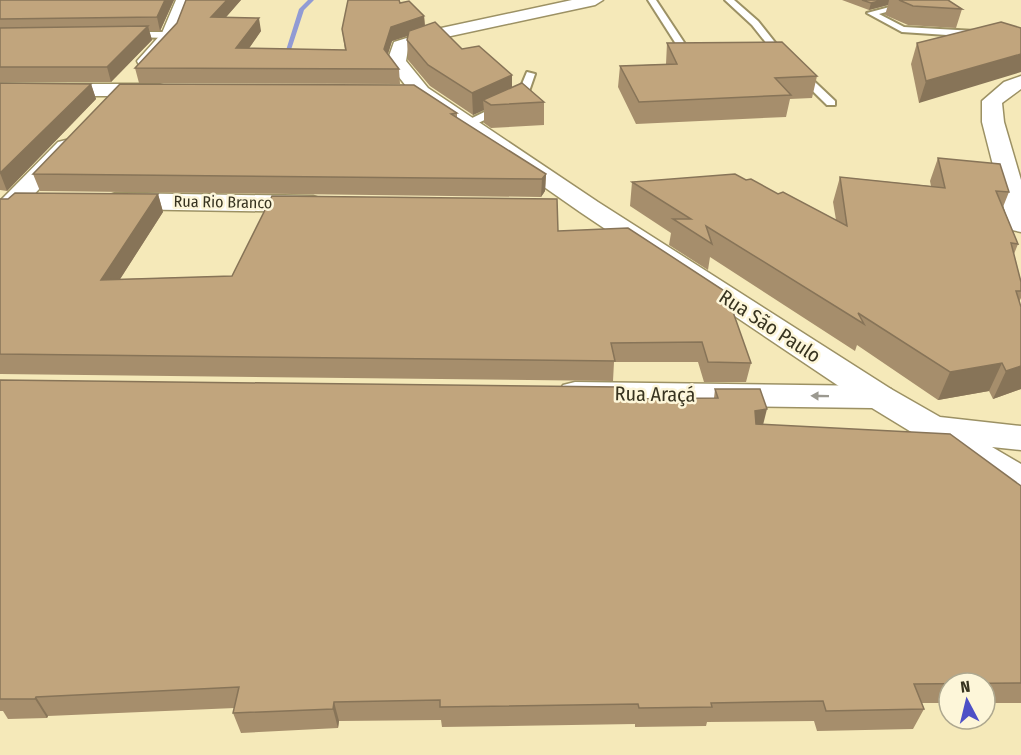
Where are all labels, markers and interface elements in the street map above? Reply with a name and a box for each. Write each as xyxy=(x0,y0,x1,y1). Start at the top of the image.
street label: Rua Rio Branco xyxy=(173,192,273,212)
street label: Rua São Paulo xyxy=(715,284,825,368)
street label: Rua Araçá xyxy=(614,381,696,407)
one-way arrow xyxy=(811,391,830,401)
north arrow xyxy=(937,671,997,731)
text: N xyxy=(959,677,971,697)

